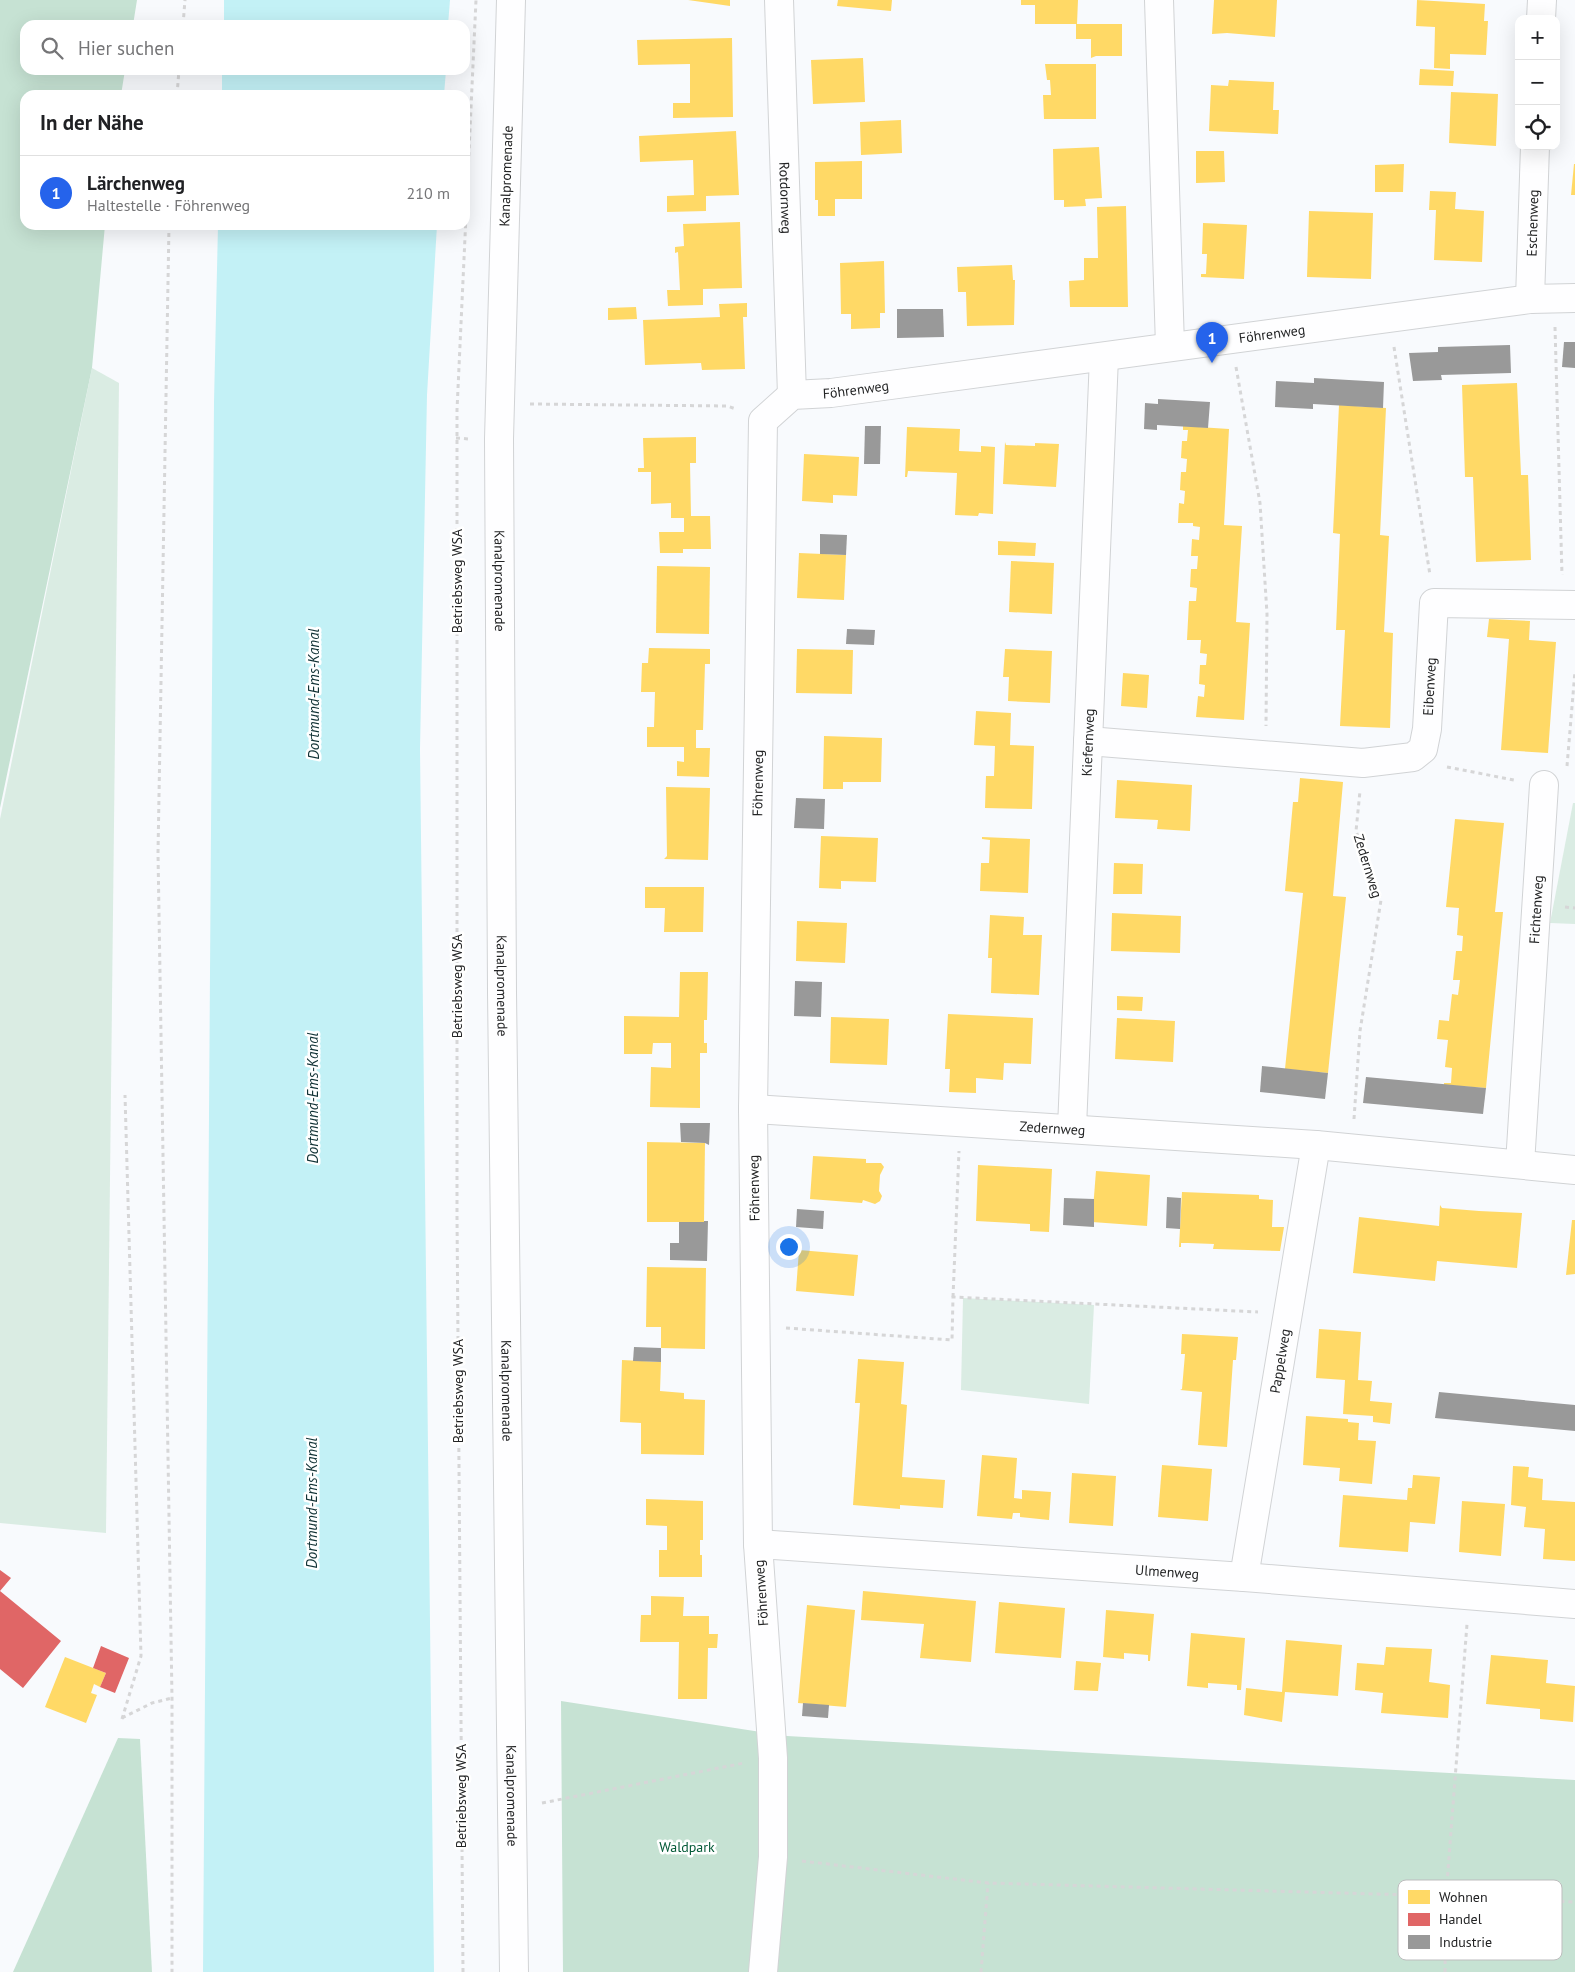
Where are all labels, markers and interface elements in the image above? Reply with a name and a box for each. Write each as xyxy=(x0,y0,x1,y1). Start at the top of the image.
map controls xyxy=(1515,15,1560,150)
button: + xyxy=(1515,15,1560,60)
search box xyxy=(20,20,470,75)
icon: search xyxy=(38,34,66,62)
text: Hier suchen xyxy=(78,36,174,60)
button: − xyxy=(1515,60,1560,105)
button: locate xyxy=(1515,105,1560,150)
text: In der Nähe xyxy=(40,109,144,136)
street label: Kanalpromenade xyxy=(495,125,517,227)
street label: Rotdornweg xyxy=(775,162,796,234)
text: Lärchenweg xyxy=(87,171,185,195)
text: 1 xyxy=(51,183,61,203)
text: 210 m xyxy=(407,183,450,203)
street label: Eschenweg xyxy=(1522,189,1543,257)
text: Haltestelle · Föhrenweg xyxy=(87,195,250,215)
street label: Föhrenweg xyxy=(1238,320,1306,347)
pin: 1 xyxy=(1196,322,1228,363)
street label: Föhrenweg xyxy=(822,376,890,402)
street label: Betriebsweg WSA xyxy=(448,528,466,633)
street label: Kanalpromenade xyxy=(490,530,509,632)
water label: Dortmund-Ems-Kanal xyxy=(304,628,323,760)
street label: Eibenweg xyxy=(1419,657,1440,716)
street label: Kiefernweg xyxy=(1078,708,1098,777)
street label: Föhrenweg xyxy=(748,750,767,816)
street label: Zedernweg xyxy=(1350,832,1386,900)
street label: Fichtenweg xyxy=(1525,874,1547,945)
street label: Betriebsweg WSA xyxy=(448,933,466,1038)
street label: Kanalpromenade xyxy=(493,935,512,1037)
water label: Dortmund-Ems-Kanal xyxy=(303,1032,322,1164)
street label: Zedernweg xyxy=(1019,1117,1086,1139)
street label: Föhrenweg xyxy=(744,1155,764,1221)
your location xyxy=(776,1234,802,1260)
street label: Pappelweg xyxy=(1266,1327,1294,1395)
street label: Betriebsweg WSA xyxy=(449,1338,467,1443)
street label: Kanalpromenade xyxy=(497,1340,517,1442)
water label: Dortmund-Ems-Kanal xyxy=(302,1437,321,1569)
street label: Föhrenweg xyxy=(750,1559,772,1627)
street label: Ulmenweg xyxy=(1134,1561,1200,1583)
street label: Betriebsweg WSA xyxy=(452,1743,470,1848)
street label: Kanalpromenade xyxy=(502,1745,521,1847)
park label: Waldpark xyxy=(659,1838,715,1856)
legend xyxy=(1398,1880,1562,1960)
text: Wohnen xyxy=(1439,1888,1488,1906)
text: Handel xyxy=(1439,1910,1482,1928)
text: Industrie xyxy=(1439,1933,1492,1951)

